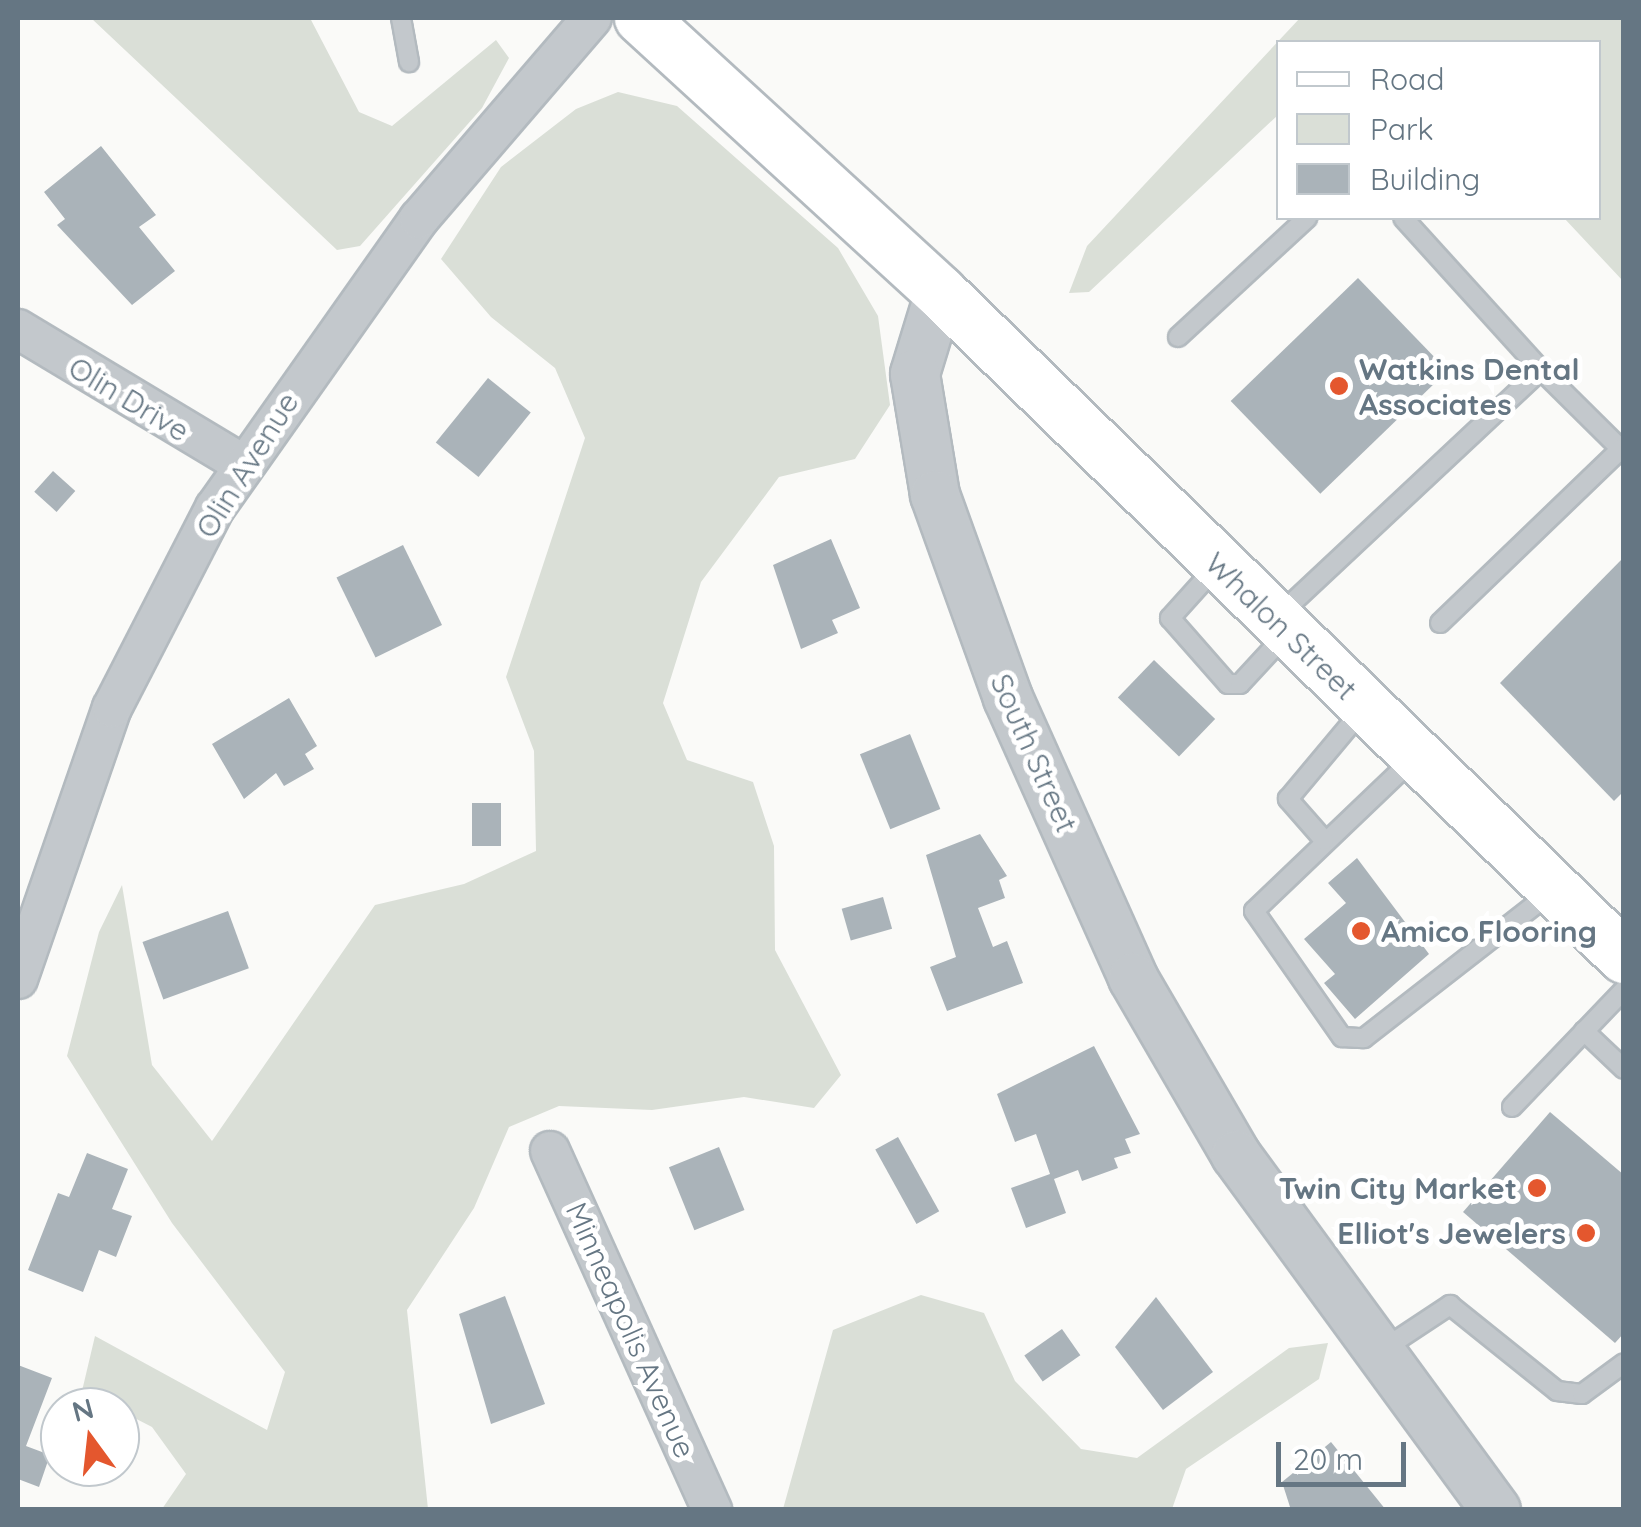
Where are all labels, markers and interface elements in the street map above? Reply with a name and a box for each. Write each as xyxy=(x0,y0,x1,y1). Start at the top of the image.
legend xyxy=(1276,40,1601,220)
text: Road xyxy=(1370,60,1444,98)
text: Park xyxy=(1370,110,1434,148)
text: Building xyxy=(1370,160,1480,198)
street label: Olin Drive xyxy=(62,349,196,449)
place label: Watkins Dental Associates xyxy=(1359,351,1579,422)
marker: Watkins Dental Associates xyxy=(1328,375,1350,397)
street label: Olin Avenue xyxy=(188,386,306,544)
street label: Whalon Street xyxy=(1198,545,1364,707)
street label: South Street xyxy=(983,668,1085,838)
place label: Amico Flooring xyxy=(1381,913,1597,949)
marker: Amico Flooring xyxy=(1350,920,1372,942)
place label: Twin City Market xyxy=(1278,1170,1517,1206)
marker: Twin City Market xyxy=(1526,1177,1548,1199)
street label: Minneapolis Avenue xyxy=(558,1197,704,1463)
place label: Elliot's Jewelers xyxy=(1337,1215,1566,1251)
marker: Elliot's Jewelers xyxy=(1575,1222,1597,1244)
north arrow xyxy=(40,1387,140,1487)
text: N xyxy=(68,1390,97,1429)
scale bar xyxy=(1281,1422,1411,1484)
text: 20 m xyxy=(1293,1440,1363,1478)

